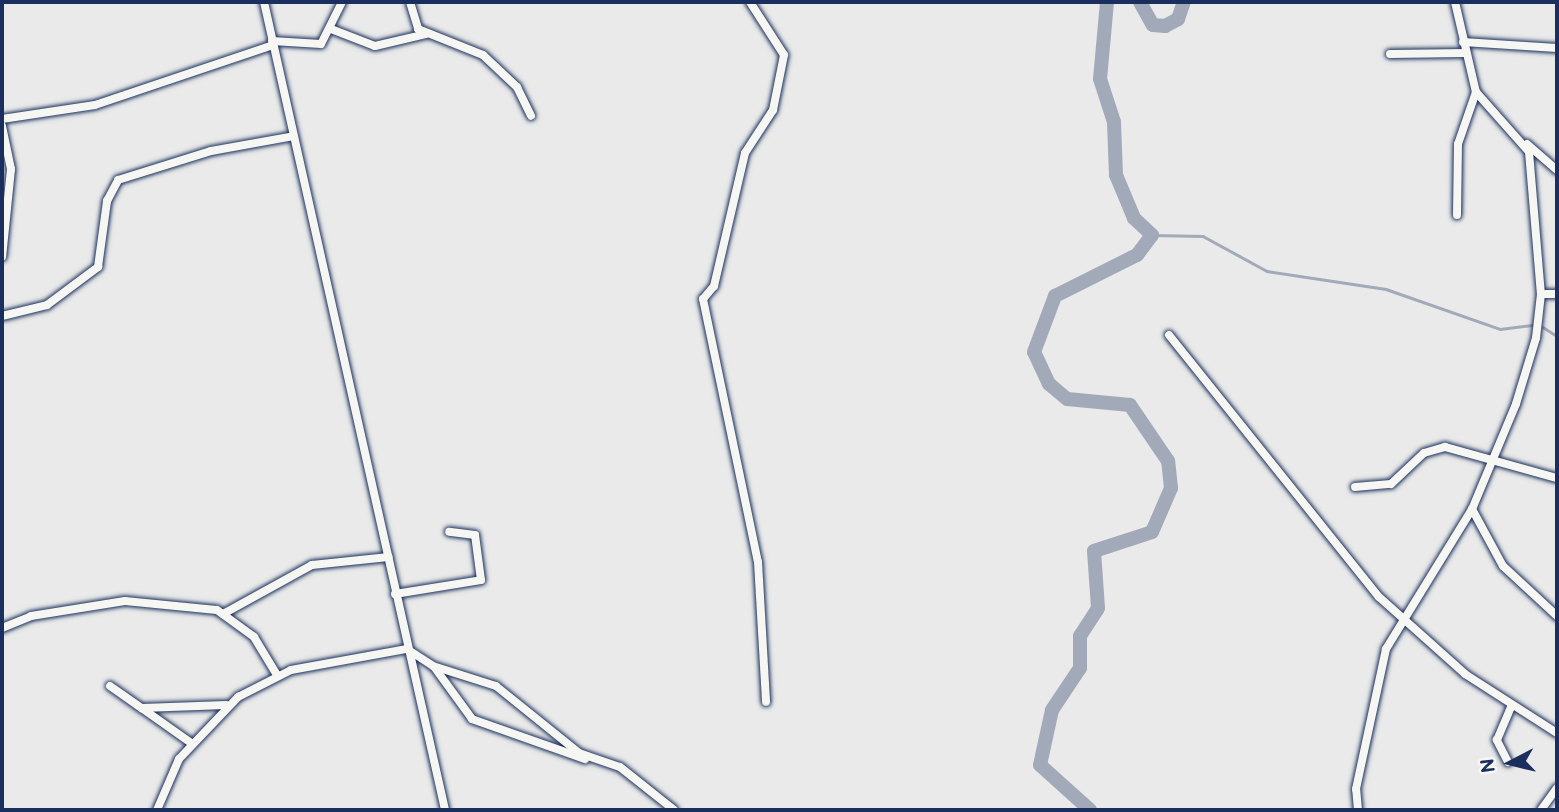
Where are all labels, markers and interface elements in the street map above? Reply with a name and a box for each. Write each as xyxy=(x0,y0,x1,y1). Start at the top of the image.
north arrow xyxy=(1475,728,1545,798)
text: N xyxy=(1476,757,1501,774)

